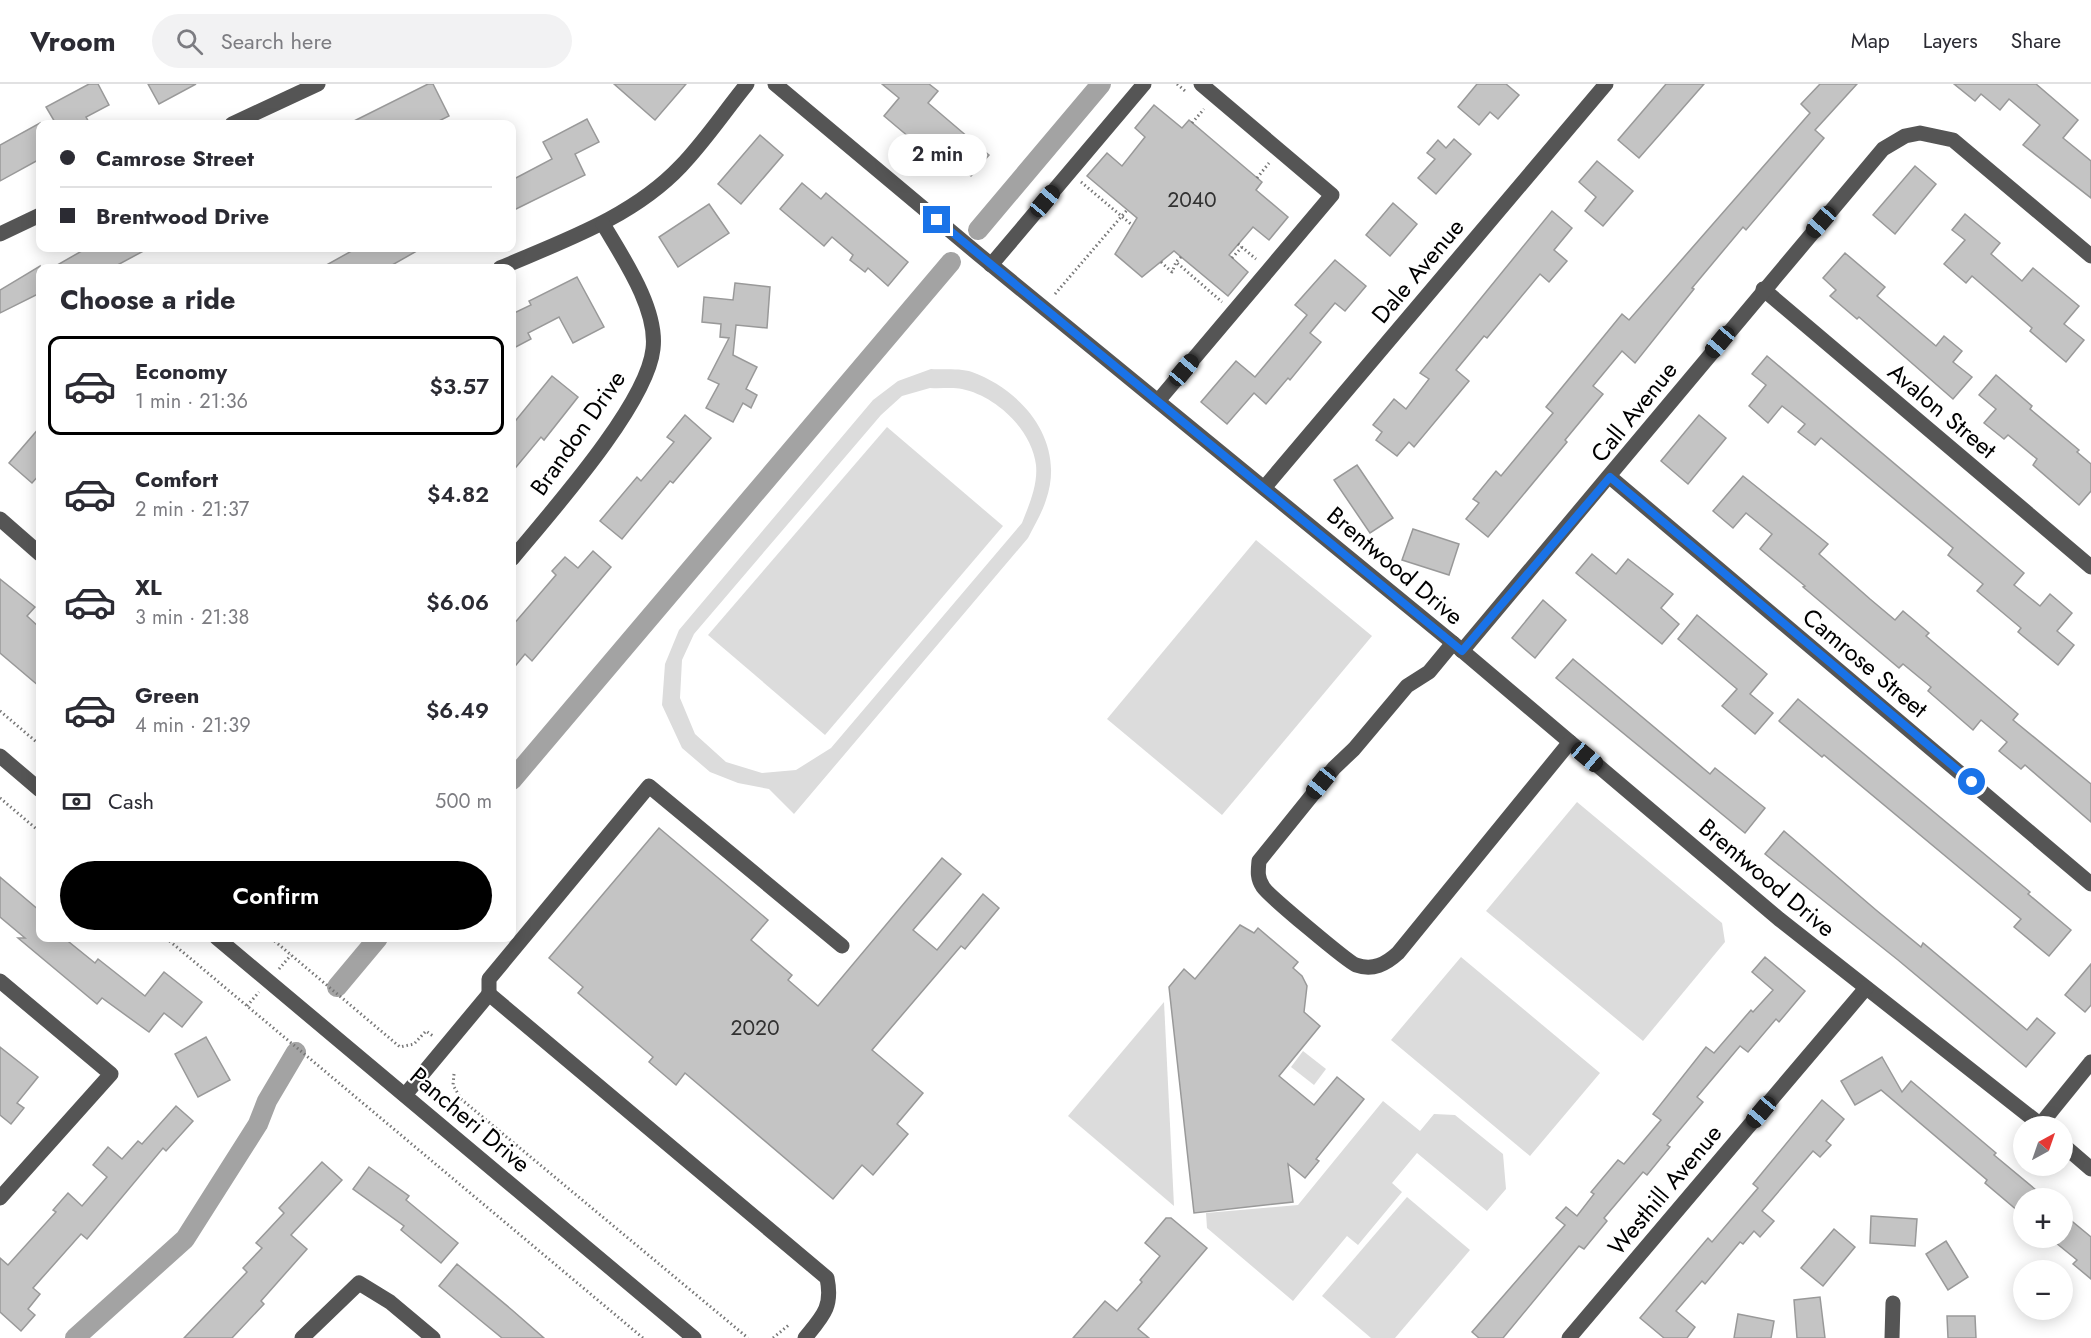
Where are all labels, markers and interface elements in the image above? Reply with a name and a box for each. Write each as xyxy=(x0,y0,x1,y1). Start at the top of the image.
search box xyxy=(152,14,572,68)
text: Vroom xyxy=(30,21,116,62)
icon: search xyxy=(173,25,206,58)
text: Search here xyxy=(221,25,332,57)
text: Map xyxy=(1851,26,1890,56)
text: Layers xyxy=(1923,26,1978,56)
text: Share xyxy=(2011,26,2061,56)
callout: 2 min xyxy=(888,133,986,175)
text: 2 min xyxy=(912,140,963,169)
text: Camrose Street xyxy=(96,142,254,174)
car xyxy=(1027,181,1063,221)
house number: 2040 xyxy=(1167,185,1217,215)
text: Brentwood Drive xyxy=(96,200,269,232)
car xyxy=(1802,203,1840,241)
route end xyxy=(923,206,950,233)
street label: Dale Avenue xyxy=(1363,211,1472,331)
text: Choose a ride xyxy=(60,280,235,319)
car xyxy=(1702,322,1738,362)
car xyxy=(1166,350,1202,390)
street label: Call Avenue xyxy=(1582,354,1685,470)
text: Economy xyxy=(135,355,227,387)
street label: Avalon Street xyxy=(1880,355,2004,467)
icon: car xyxy=(63,359,117,413)
street label: Brandon Drive xyxy=(521,363,634,502)
text: $3.57 xyxy=(429,370,489,402)
text: 1 min · 21:36 xyxy=(135,387,248,416)
text: Comfort xyxy=(135,463,218,495)
icon: car xyxy=(63,467,117,521)
text: $4.82 xyxy=(427,478,489,510)
text: 2 min · 21:37 xyxy=(135,495,249,524)
street label: Brentwood Drive xyxy=(1320,498,1471,633)
text: XL xyxy=(135,571,162,603)
icon: car xyxy=(63,575,117,629)
text: $6.06 xyxy=(426,586,489,618)
street label: Camrose Street xyxy=(1795,600,1936,726)
text: 3 min · 21:38 xyxy=(135,603,249,632)
text: Green xyxy=(135,679,199,711)
icon: car xyxy=(63,683,117,737)
text: $6.49 xyxy=(426,694,489,726)
text: 4 min · 21:39 xyxy=(135,711,251,740)
car xyxy=(1567,739,1607,775)
car xyxy=(1303,763,1339,803)
route start xyxy=(1958,768,1985,795)
icon: cash xyxy=(60,785,93,818)
text: Cash xyxy=(108,785,154,817)
text: 500 m xyxy=(435,787,492,816)
street label: Brentwood Drive xyxy=(1692,810,1843,945)
button: Confirm xyxy=(60,861,492,930)
house number: 2020 xyxy=(730,1013,780,1043)
street label: Pancheri Drive xyxy=(402,1059,538,1181)
car xyxy=(1743,1092,1779,1132)
north arrow xyxy=(2013,1116,2073,1176)
map controls xyxy=(2013,1116,2073,1320)
street label: Westhill Avenue xyxy=(1599,1117,1730,1263)
button: + xyxy=(2013,1188,2073,1248)
button: − xyxy=(2013,1260,2073,1320)

